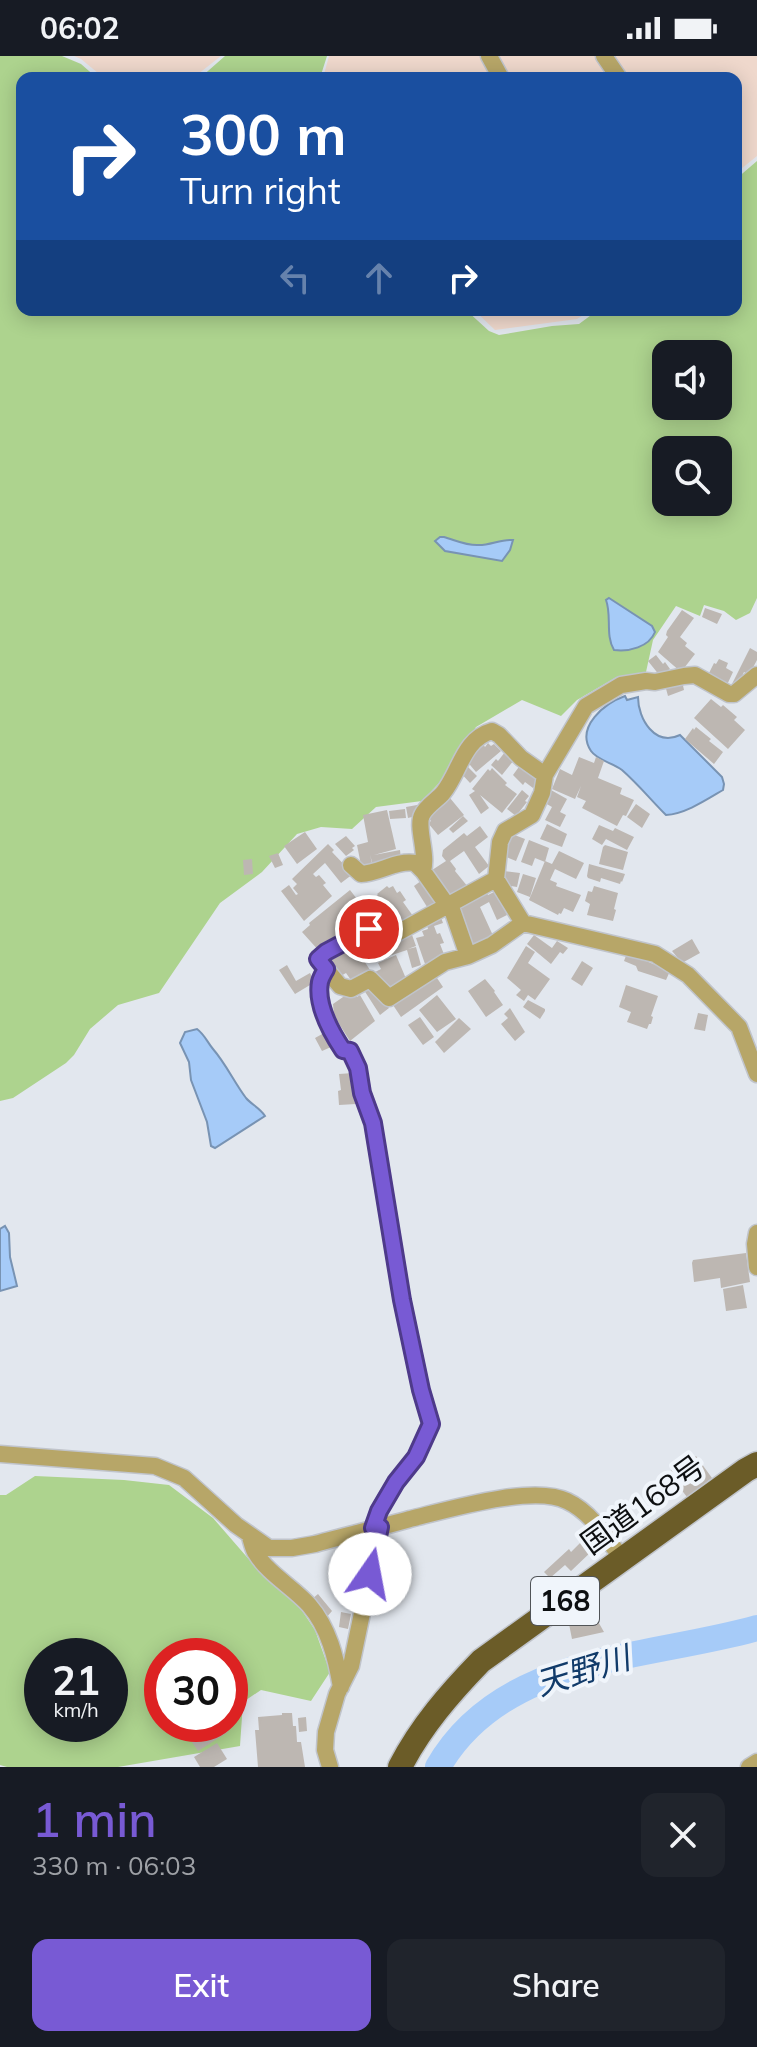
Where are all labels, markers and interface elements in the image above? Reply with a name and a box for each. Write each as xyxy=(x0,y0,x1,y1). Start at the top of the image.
text: 06:02 xyxy=(40,9,119,47)
text: 300 m xyxy=(180,99,347,169)
icon: right xyxy=(48,104,152,208)
text: Turn right xyxy=(180,168,341,213)
icon: left xyxy=(273,256,317,300)
icon: ahead xyxy=(357,256,401,300)
icon: right xyxy=(441,256,485,300)
map controls xyxy=(652,340,732,516)
button: sound xyxy=(652,340,732,420)
button: search xyxy=(652,436,732,516)
pin xyxy=(335,895,403,963)
icon: arrive xyxy=(347,907,391,951)
street label: 国道168号 xyxy=(573,1446,712,1562)
position arrow xyxy=(328,1532,412,1616)
road number: 168 xyxy=(531,1577,599,1625)
water label: 天野川 xyxy=(531,1636,637,1703)
speed limit sign: 30 xyxy=(144,1638,248,1742)
text: 21 xyxy=(52,1655,100,1705)
text: km/h xyxy=(53,1697,99,1722)
text: 1 min xyxy=(32,1789,157,1849)
button: close xyxy=(641,1793,725,1877)
text: 330 m · 06:03 xyxy=(32,1849,196,1882)
button: Exit xyxy=(32,1939,371,2031)
button: Share xyxy=(387,1939,725,2031)

